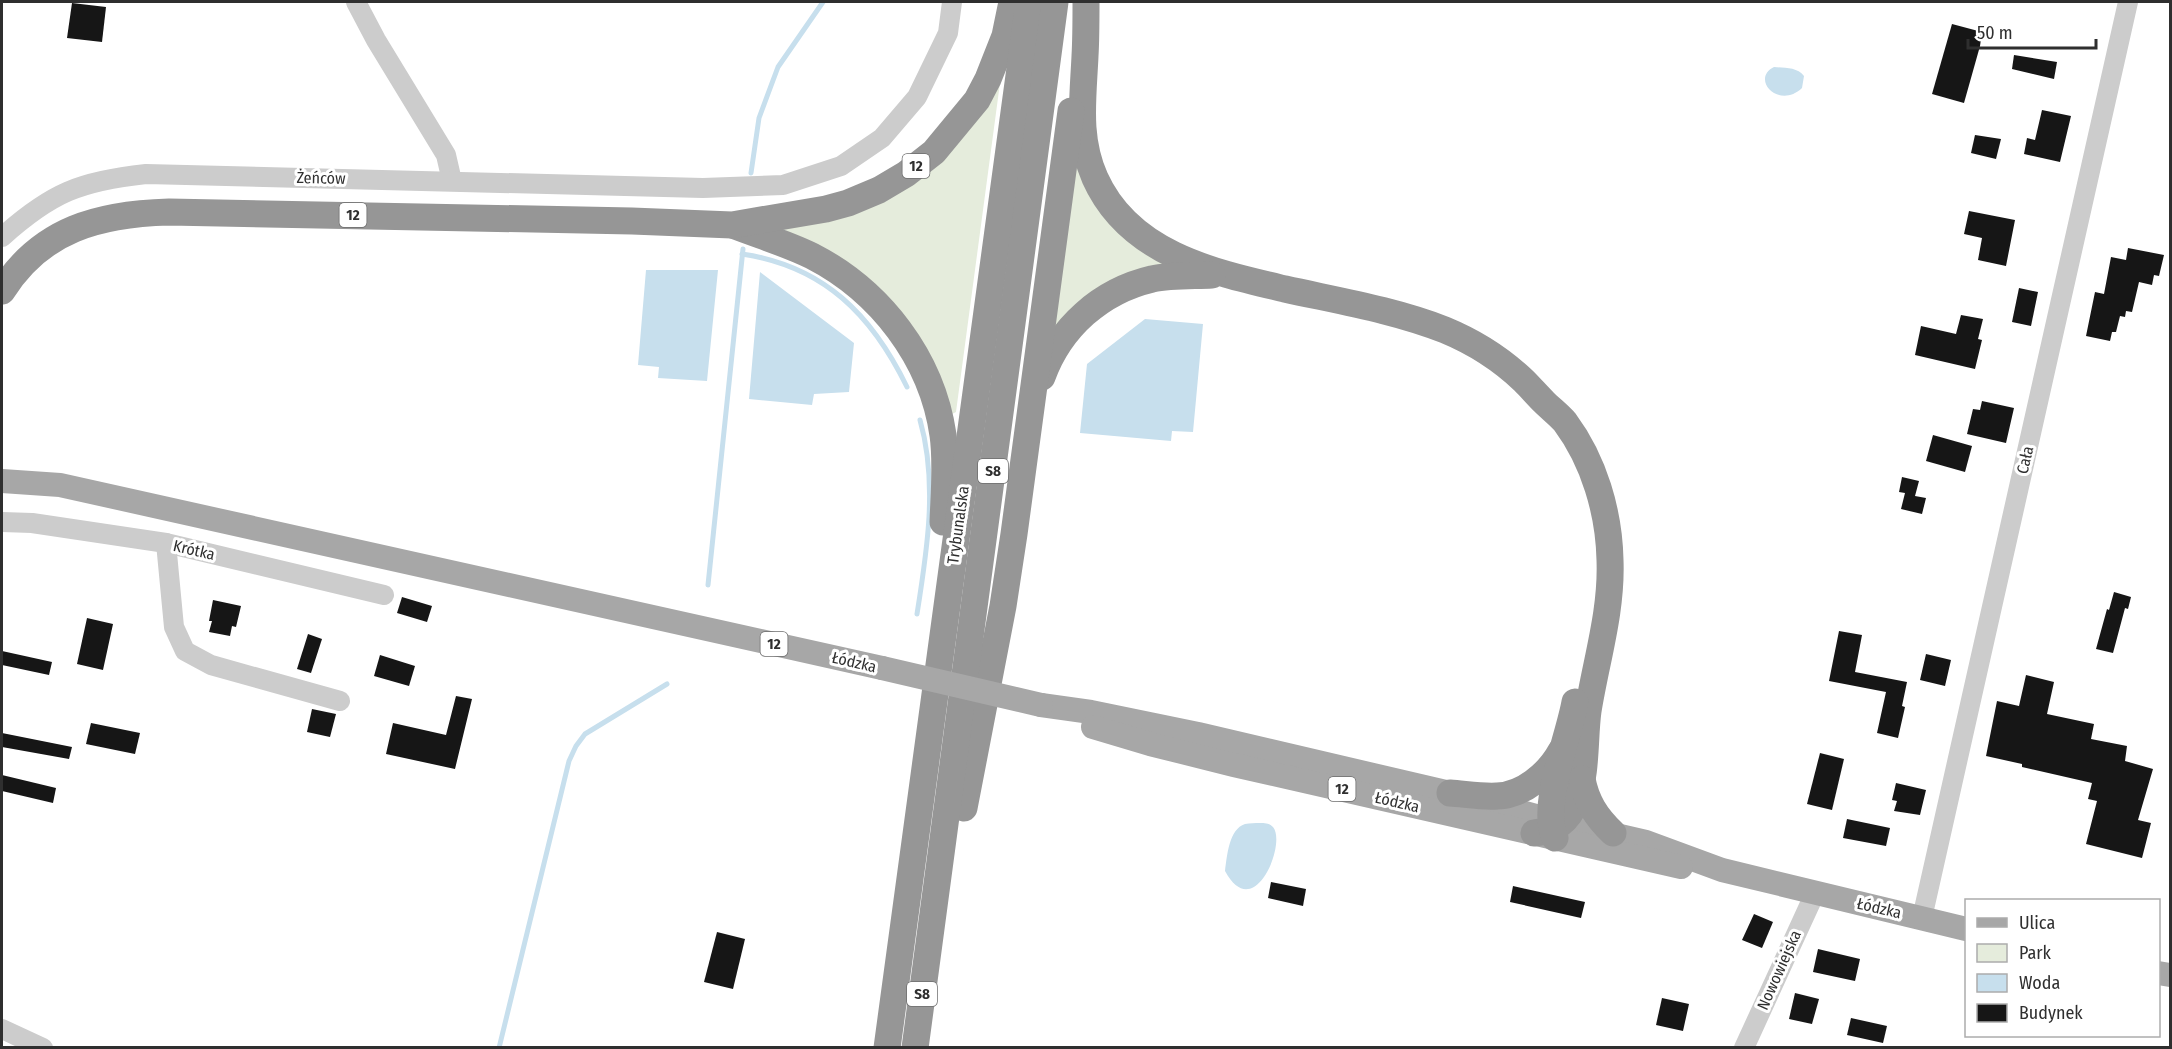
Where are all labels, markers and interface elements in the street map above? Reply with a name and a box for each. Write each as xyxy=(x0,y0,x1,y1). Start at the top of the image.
scale bar xyxy=(1968,12,2096,50)
text: 50 m xyxy=(1977,22,2013,44)
road number: 12 xyxy=(902,154,930,178)
street label: Żeńców xyxy=(296,168,346,188)
road number: 12 xyxy=(340,203,366,227)
street label: Cała xyxy=(2013,444,2037,476)
road number: S8 xyxy=(978,459,1008,483)
street label: Trybunalska xyxy=(943,485,973,565)
street label: Krótka xyxy=(171,536,217,564)
road number: 12 xyxy=(760,632,788,656)
street label: Łódzka xyxy=(830,648,878,676)
road number: 12 xyxy=(1328,777,1356,801)
street label: Łódzka xyxy=(1373,788,1421,816)
street label: Łódzka xyxy=(1855,894,1903,922)
legend xyxy=(1965,899,2160,1037)
text: Ulica xyxy=(2019,912,2055,934)
street label: Nowowiejska xyxy=(1753,927,1805,1013)
text: Park xyxy=(2019,942,2052,964)
text: Woda xyxy=(2019,972,2060,994)
road number: S8 xyxy=(907,982,937,1006)
text: Budynek xyxy=(2019,1002,2083,1024)

